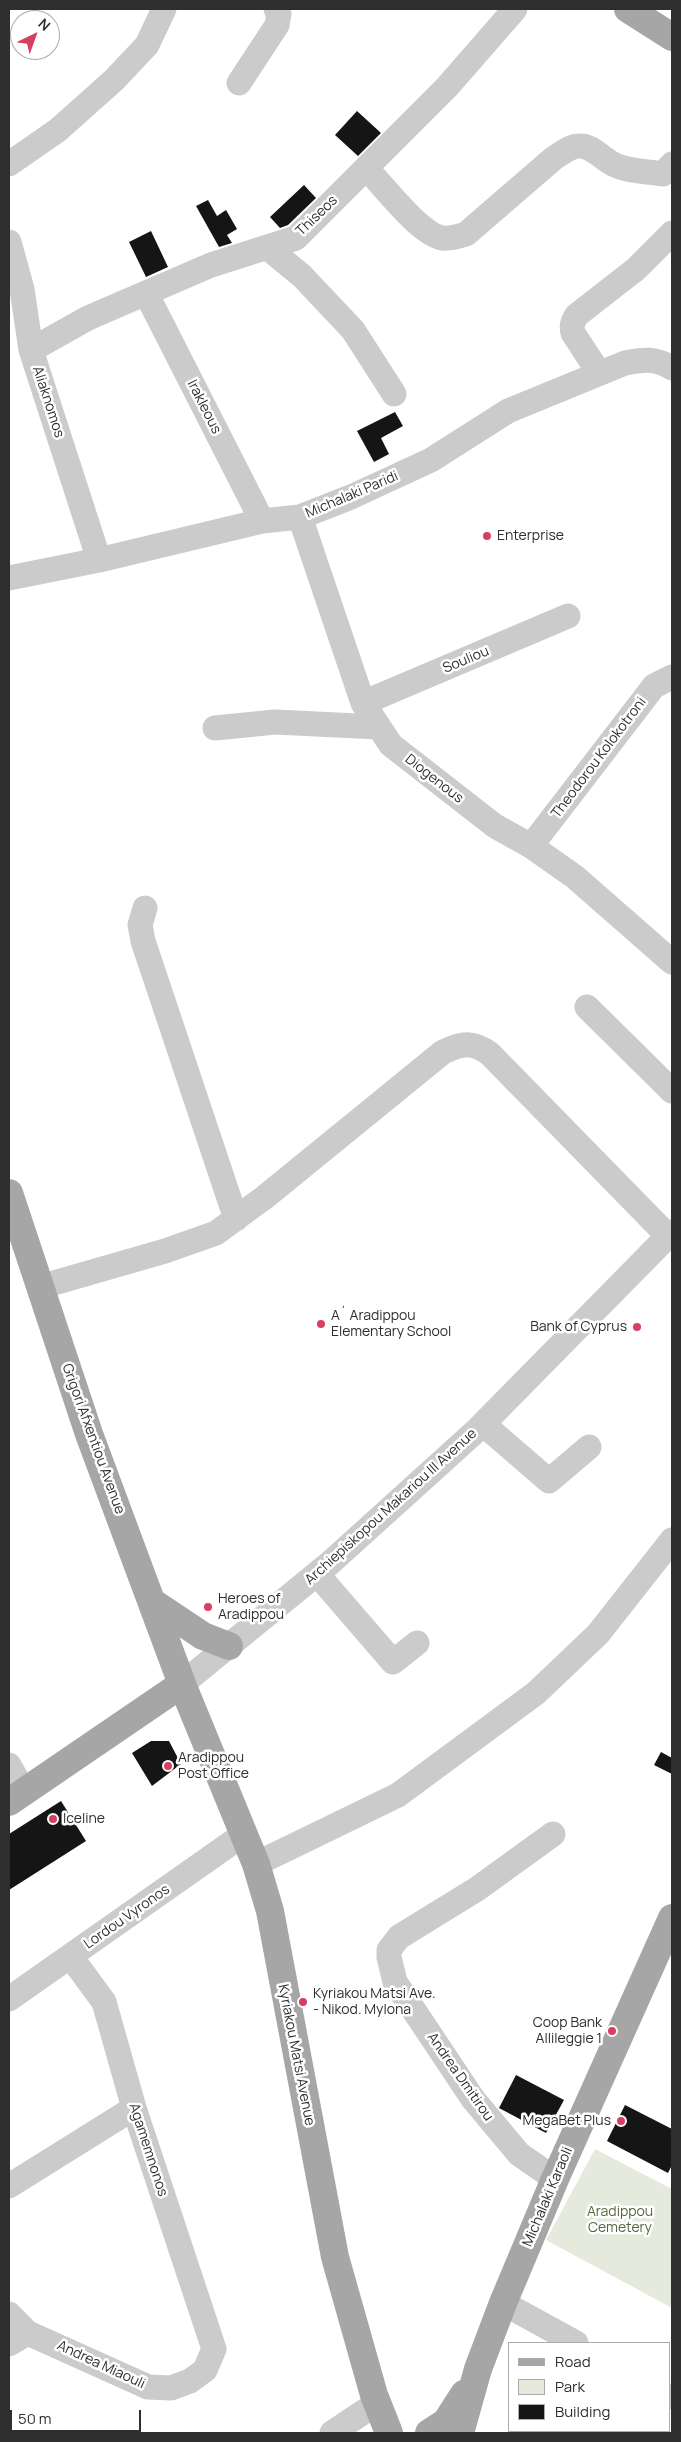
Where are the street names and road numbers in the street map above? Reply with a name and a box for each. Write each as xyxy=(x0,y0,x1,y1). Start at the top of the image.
street label: Thiseos xyxy=(293,192,341,240)
street label: Aliaknomos xyxy=(29,364,67,440)
street label: Irakleous xyxy=(183,377,225,437)
street label: Michalaki Paridi xyxy=(303,468,401,522)
street label: Souliou xyxy=(440,643,492,677)
street label: Theodorou Kolokotroni xyxy=(548,694,650,822)
street label: Diogenous xyxy=(401,751,467,807)
street label: Grigori Afxentiou Avenue xyxy=(58,1361,128,1517)
street label: Archiepiskopou Makariou III Avenue xyxy=(302,1425,480,1589)
street label: Lordou Vyronos xyxy=(81,1881,173,1953)
street label: Kyriakou Matsi Avenue xyxy=(274,1983,318,2127)
street label: Andrea Dmitirou xyxy=(423,2030,497,2124)
street label: Agamemnonos xyxy=(125,2101,171,2199)
street label: Michalaki Karaoli xyxy=(519,2145,577,2249)
street label: Andrea Miaouli xyxy=(54,2337,148,2393)

